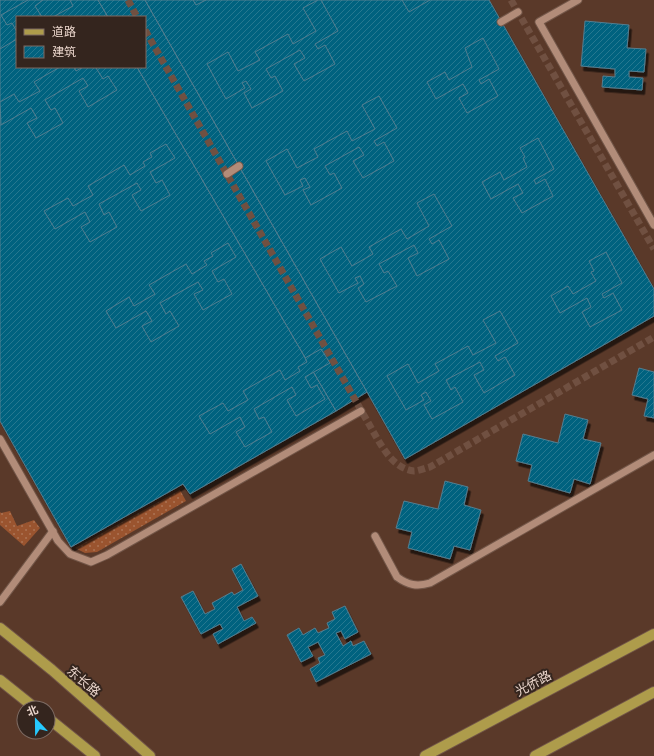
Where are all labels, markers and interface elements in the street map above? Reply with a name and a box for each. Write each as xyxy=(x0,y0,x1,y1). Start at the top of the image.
legend xyxy=(16,16,146,68)
text: 道路 xyxy=(52,23,76,40)
text: 建筑 xyxy=(52,43,76,60)
street label: 东长路 xyxy=(63,661,105,701)
street label: 光侨路 xyxy=(512,666,554,700)
north arrow xyxy=(16,700,56,740)
text: 北 xyxy=(24,701,40,719)

